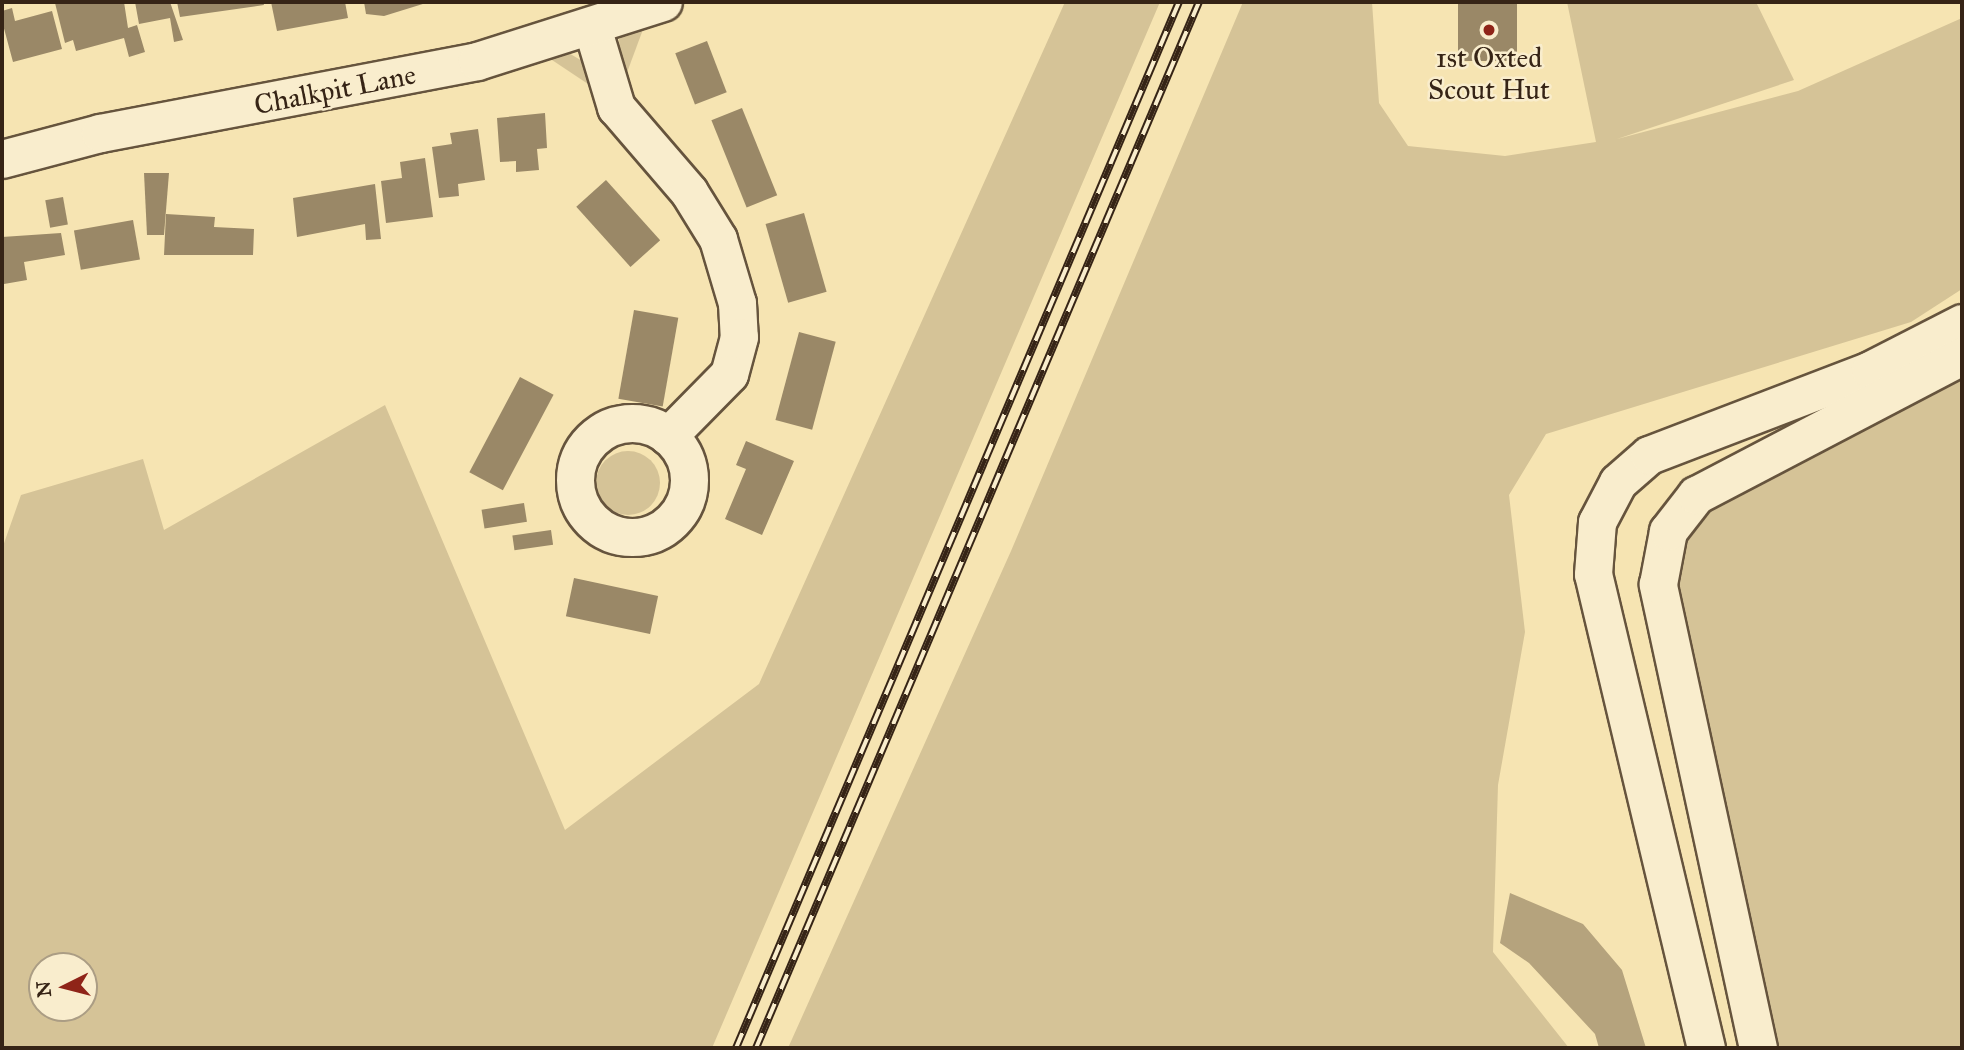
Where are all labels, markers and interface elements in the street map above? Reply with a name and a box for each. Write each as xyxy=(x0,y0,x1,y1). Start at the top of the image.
marker: 1st Oxted Scout Hut xyxy=(1481,22,1497,38)
place label: 1st Oxted Scout Hut xyxy=(1428,41,1550,107)
street label: Chalkpit Lane xyxy=(251,58,419,122)
north arrow xyxy=(28,952,98,1022)
text: N xyxy=(31,980,56,998)

